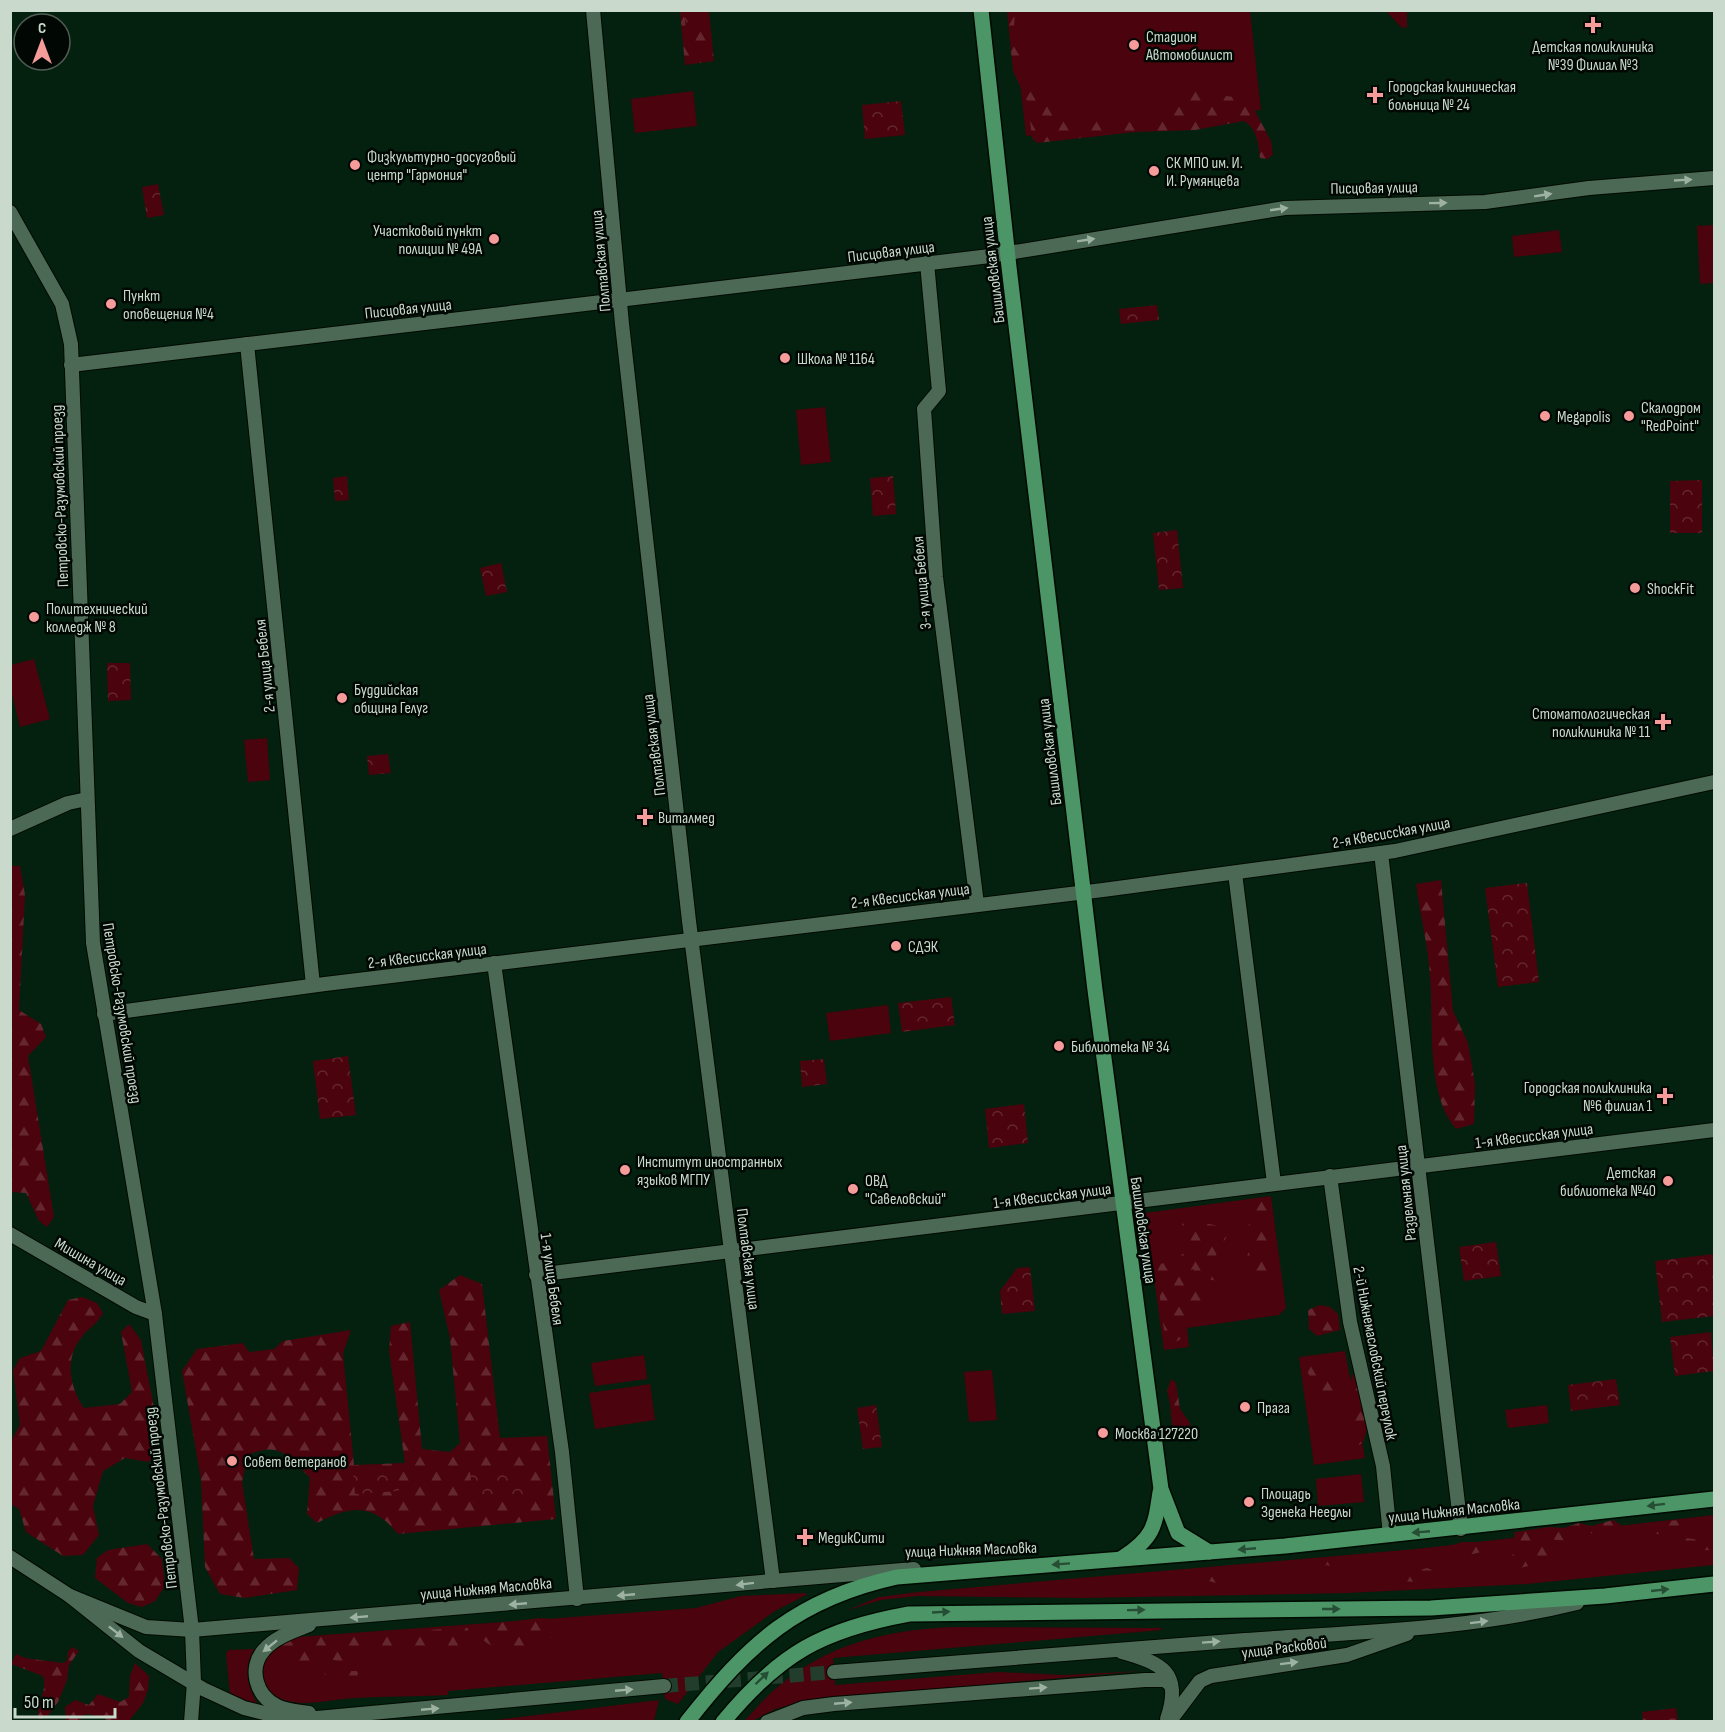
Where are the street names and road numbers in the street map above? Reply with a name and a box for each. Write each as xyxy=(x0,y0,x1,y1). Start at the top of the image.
street label: Писцовая улица xyxy=(1330,178,1418,199)
street label: Полтавская улица xyxy=(588,209,615,313)
street label: Башиловская улица xyxy=(978,215,1009,324)
street label: Писцовая улица xyxy=(847,238,936,267)
street label: Писцовая улица xyxy=(364,295,453,324)
street label: Петровско-Разумовский проезд xyxy=(48,404,73,588)
street label: 3-я улица Бебеля xyxy=(909,535,936,630)
street label: 2-я улица Бебеля xyxy=(251,618,280,713)
street label: Полтавская улица xyxy=(639,693,670,797)
street label: Башиловская улица xyxy=(1035,697,1066,806)
street label: 2-я Квесисская улица xyxy=(1331,814,1452,853)
street label: 2-я Квесисская улица xyxy=(850,880,971,913)
street label: Петровско-Разумовский проезд xyxy=(98,922,145,1105)
street label: 2-я Квесисская улица xyxy=(367,940,488,973)
street label: 1-я Квесисская улица xyxy=(1474,1120,1594,1153)
street label: Раздельная улица xyxy=(1392,1144,1421,1242)
street label: Башиловская улица xyxy=(1126,1176,1159,1285)
street label: 1-я Квесисская улица xyxy=(992,1180,1112,1213)
street label: Полтавская улица xyxy=(732,1207,763,1311)
street label: 1-я улица Бебеля xyxy=(536,1232,567,1326)
street label: Мишина улица xyxy=(51,1234,129,1290)
street label: 2-й Нижнемасловский переулок xyxy=(1348,1265,1401,1443)
street label: Петровско-Разумовский проезд xyxy=(141,1406,182,1590)
street label: улица Нижняя Масловка xyxy=(1387,1495,1521,1528)
street label: улица Нижняя Масловка xyxy=(905,1539,1037,1562)
street label: улица Нижняя Масловка xyxy=(419,1574,553,1605)
street label: улица Расковой xyxy=(1241,1634,1328,1663)

